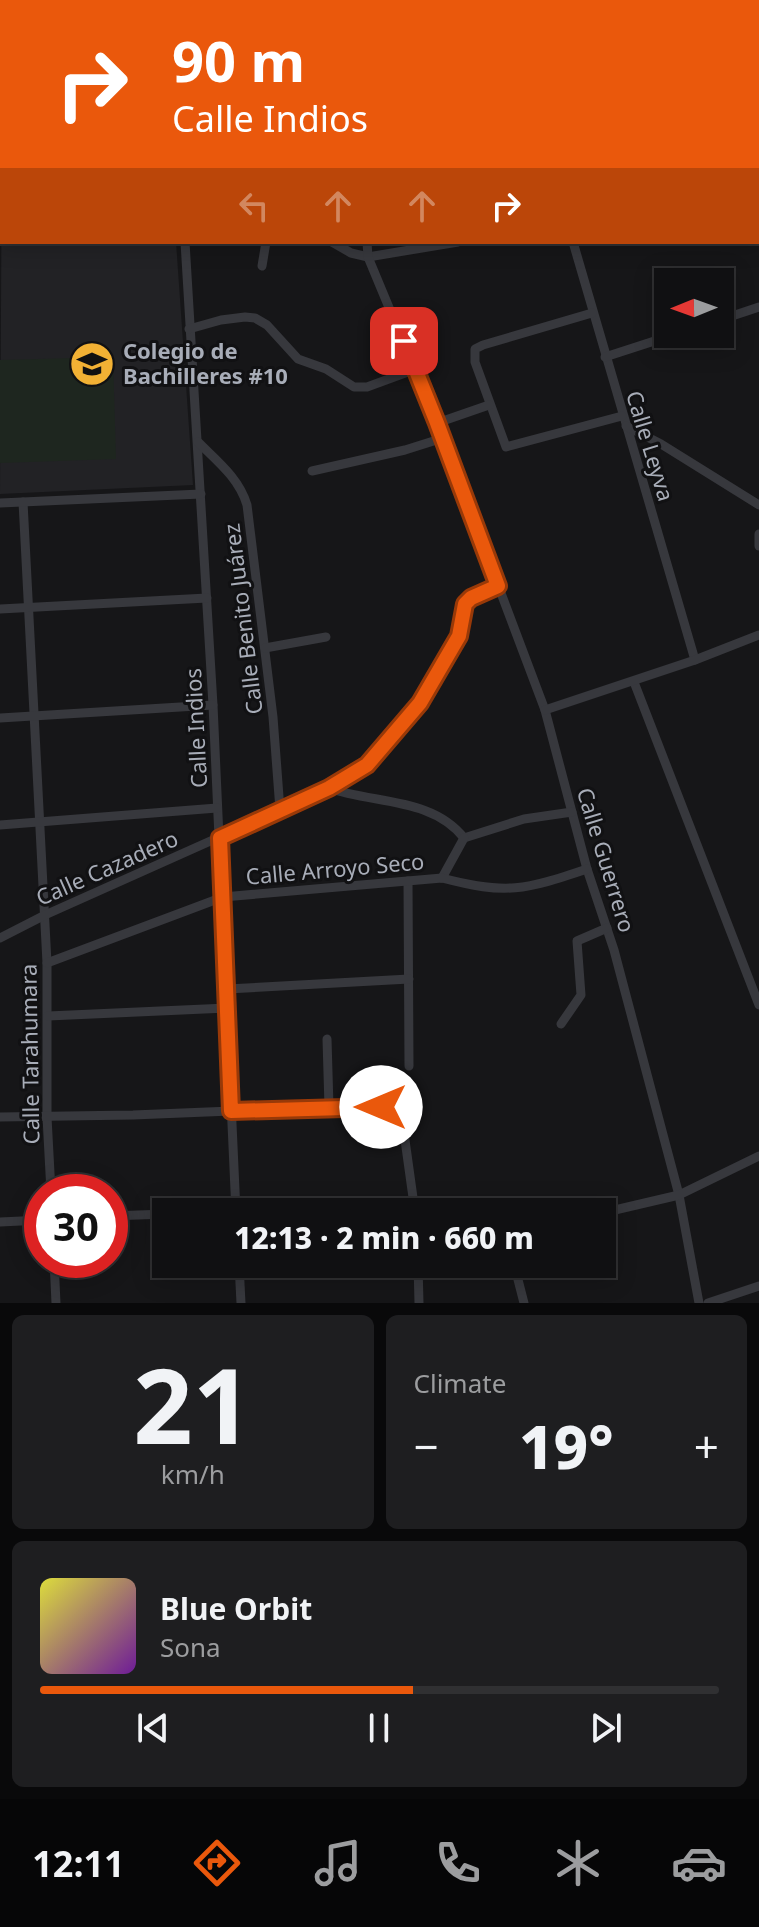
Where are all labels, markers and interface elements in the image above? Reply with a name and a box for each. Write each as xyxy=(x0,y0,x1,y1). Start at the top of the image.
text: 90 m xyxy=(172,22,305,98)
icon: right xyxy=(40,32,144,136)
text: Calle Indios xyxy=(172,94,368,143)
icon: left xyxy=(232,184,276,228)
icon: ahead xyxy=(316,184,360,228)
icon: ahead xyxy=(400,184,444,228)
icon: right xyxy=(484,184,528,228)
north arrow xyxy=(654,268,734,348)
map controls xyxy=(654,268,734,348)
pin xyxy=(370,307,438,375)
icon: arrive xyxy=(382,319,426,363)
place label: Colegio de Bachilleres #10 xyxy=(123,335,288,390)
school or university icon: Colegio de Bachilleres #10 xyxy=(68,340,116,388)
street label: Calle Leyva xyxy=(620,387,682,505)
street label: Calle Benito Juárez xyxy=(215,522,269,716)
street label: Calle Indios xyxy=(177,667,213,789)
street label: Calle Guerrero xyxy=(571,784,643,936)
street label: Calle Cazadero xyxy=(31,822,182,912)
street label: Calle Arroyo Seco xyxy=(244,845,425,891)
street label: Calle Tarahumara xyxy=(12,963,46,1145)
position arrow xyxy=(339,1065,423,1149)
speed limit sign: 30 xyxy=(24,1174,128,1278)
text: 12:13 · 2 min · 660 m xyxy=(234,1217,534,1258)
text: 21 xyxy=(133,1333,252,1474)
text: Climate xyxy=(414,1365,506,1401)
text: 19° xyxy=(519,1405,614,1487)
text: − xyxy=(414,1416,439,1476)
text: + xyxy=(694,1416,719,1476)
text: km/h xyxy=(161,1456,225,1492)
text: Blue Orbit xyxy=(160,1588,312,1629)
text: Sona xyxy=(160,1629,221,1665)
icon: previous xyxy=(131,1706,175,1750)
icon: pause xyxy=(357,1706,401,1750)
icon: next xyxy=(584,1706,628,1750)
icon: directions xyxy=(189,1835,245,1891)
icon: music xyxy=(310,1835,366,1891)
icon: phone xyxy=(430,1835,486,1891)
icon: climate xyxy=(550,1835,606,1891)
icon: car xyxy=(671,1835,727,1891)
text: 12:11 xyxy=(32,1839,125,1888)

